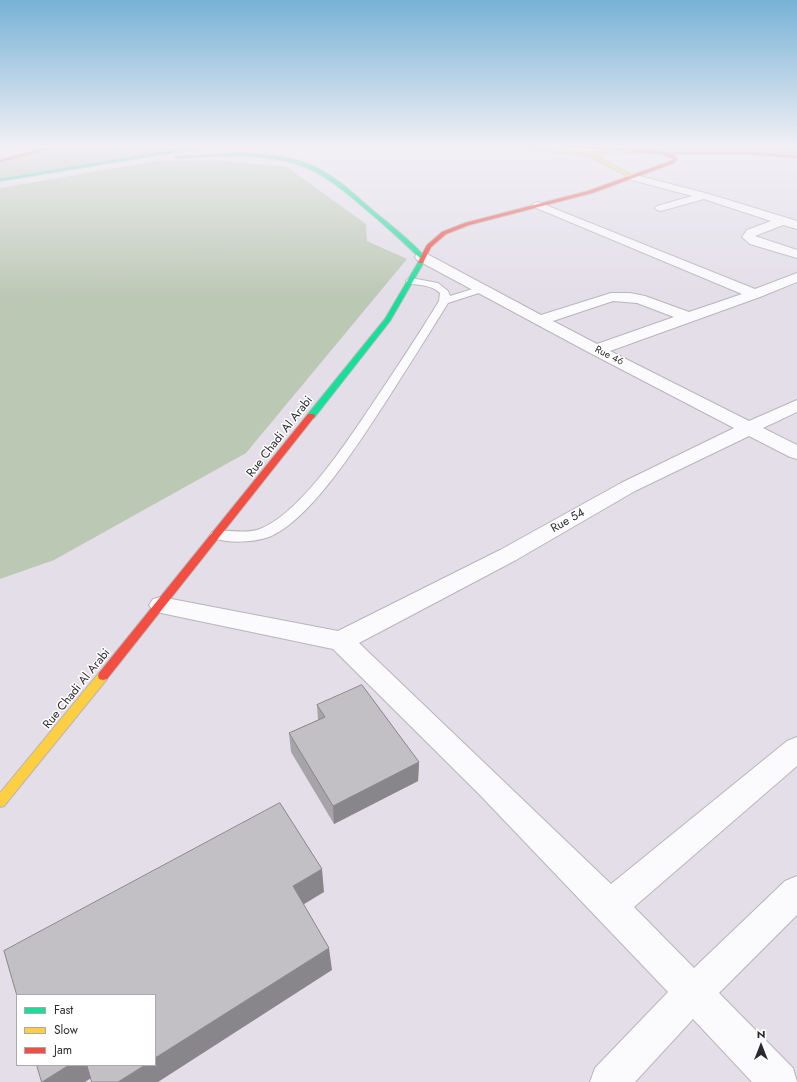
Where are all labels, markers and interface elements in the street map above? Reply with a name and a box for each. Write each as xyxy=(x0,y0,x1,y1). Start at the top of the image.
street label: Rue 46 xyxy=(593,344,625,368)
street label: Rue Chadi Al Arabi xyxy=(244,394,316,480)
street label: Rue 54 xyxy=(549,506,587,536)
street label: Rue Chadi Al Arabi xyxy=(40,646,114,732)
legend xyxy=(16,994,156,1066)
text: Fast xyxy=(54,1001,73,1019)
text: Slow xyxy=(54,1021,78,1039)
north arrow xyxy=(741,1026,781,1066)
text: N xyxy=(757,1026,765,1042)
text: Jam xyxy=(54,1041,72,1059)

